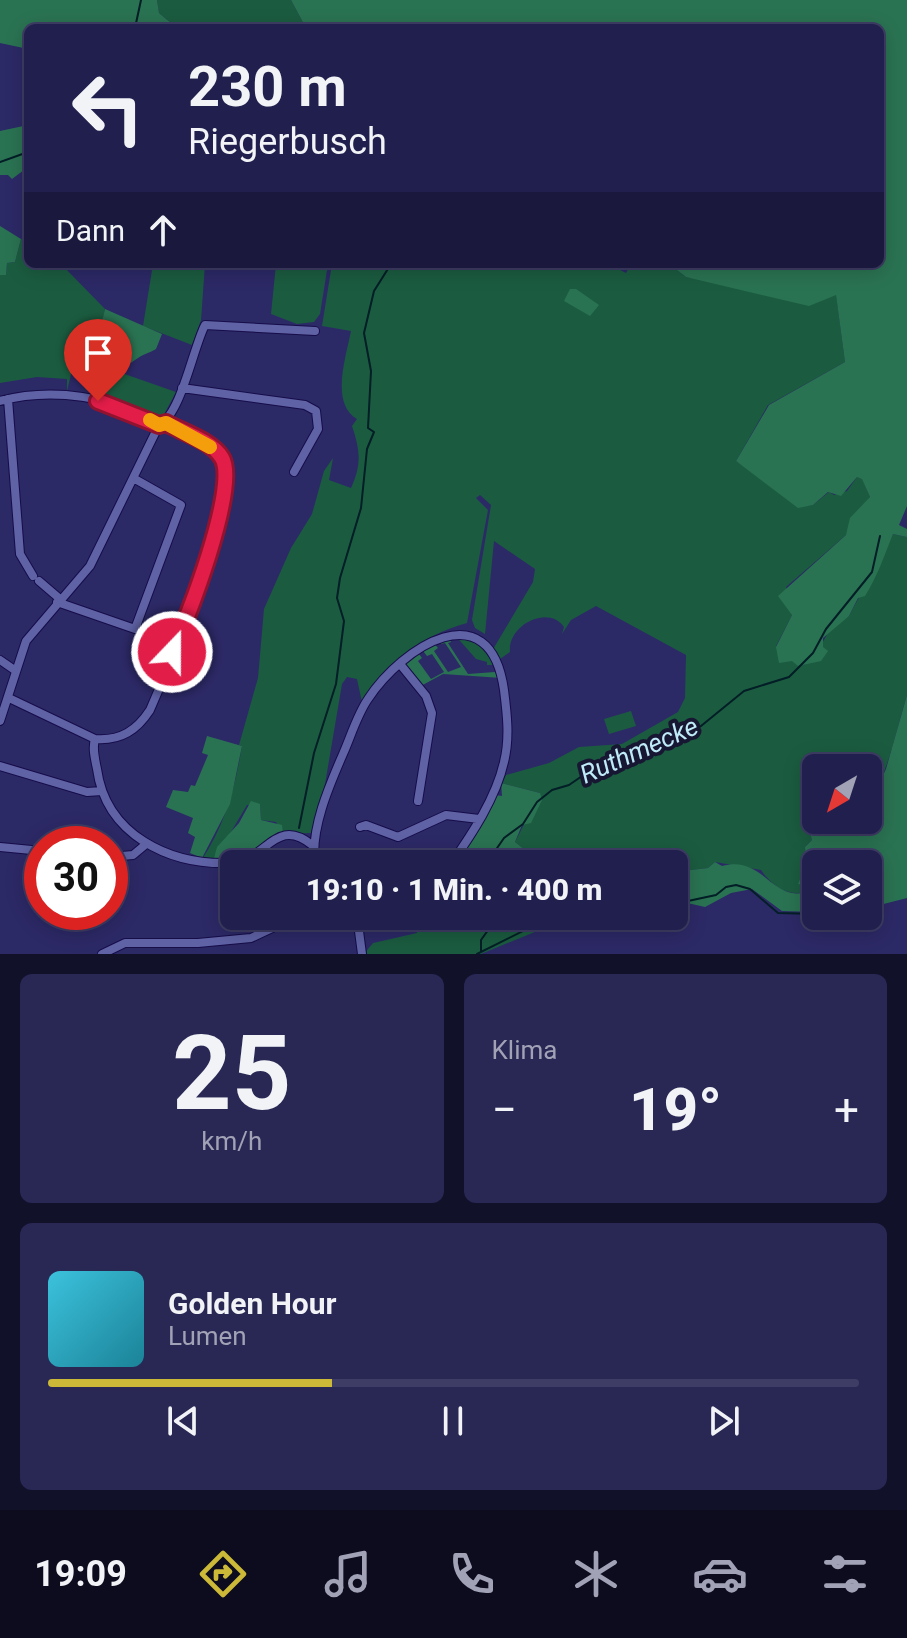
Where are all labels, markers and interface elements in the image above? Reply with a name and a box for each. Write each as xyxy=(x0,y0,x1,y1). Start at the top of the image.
text: 230 m xyxy=(188,54,347,120)
icon: left xyxy=(56,56,160,160)
text: Riegerbusch xyxy=(188,121,387,163)
icon: ahead xyxy=(141,208,185,252)
text: Dann xyxy=(56,213,125,248)
pin xyxy=(64,319,132,401)
icon: arrive xyxy=(76,331,120,375)
position arrow xyxy=(130,610,214,694)
water label: Ruthmecke xyxy=(575,711,703,789)
north arrow xyxy=(802,754,882,834)
map controls xyxy=(802,754,882,930)
speed limit sign: 30 xyxy=(24,826,128,930)
button: layers xyxy=(802,850,882,930)
text: 19:10 · 1 Min. · 400 m xyxy=(306,872,602,907)
text: 25 xyxy=(172,1013,291,1134)
text: Klima xyxy=(492,1035,557,1065)
text: 19° xyxy=(629,1074,722,1145)
text: − xyxy=(492,1084,517,1136)
text: + xyxy=(834,1084,859,1136)
text: km/h xyxy=(201,1126,262,1156)
text: Golden Hour xyxy=(168,1286,337,1321)
text: Lumen xyxy=(168,1321,247,1351)
icon: previous xyxy=(161,1399,205,1443)
icon: pause xyxy=(431,1399,475,1443)
icon: next xyxy=(702,1399,746,1443)
icon: directions xyxy=(195,1546,251,1602)
icon: music xyxy=(320,1546,376,1602)
icon: phone xyxy=(444,1546,500,1602)
icon: climate xyxy=(568,1546,624,1602)
icon: car xyxy=(692,1546,748,1602)
icon: filters xyxy=(817,1546,873,1602)
text: 19:09 xyxy=(34,1553,127,1595)

